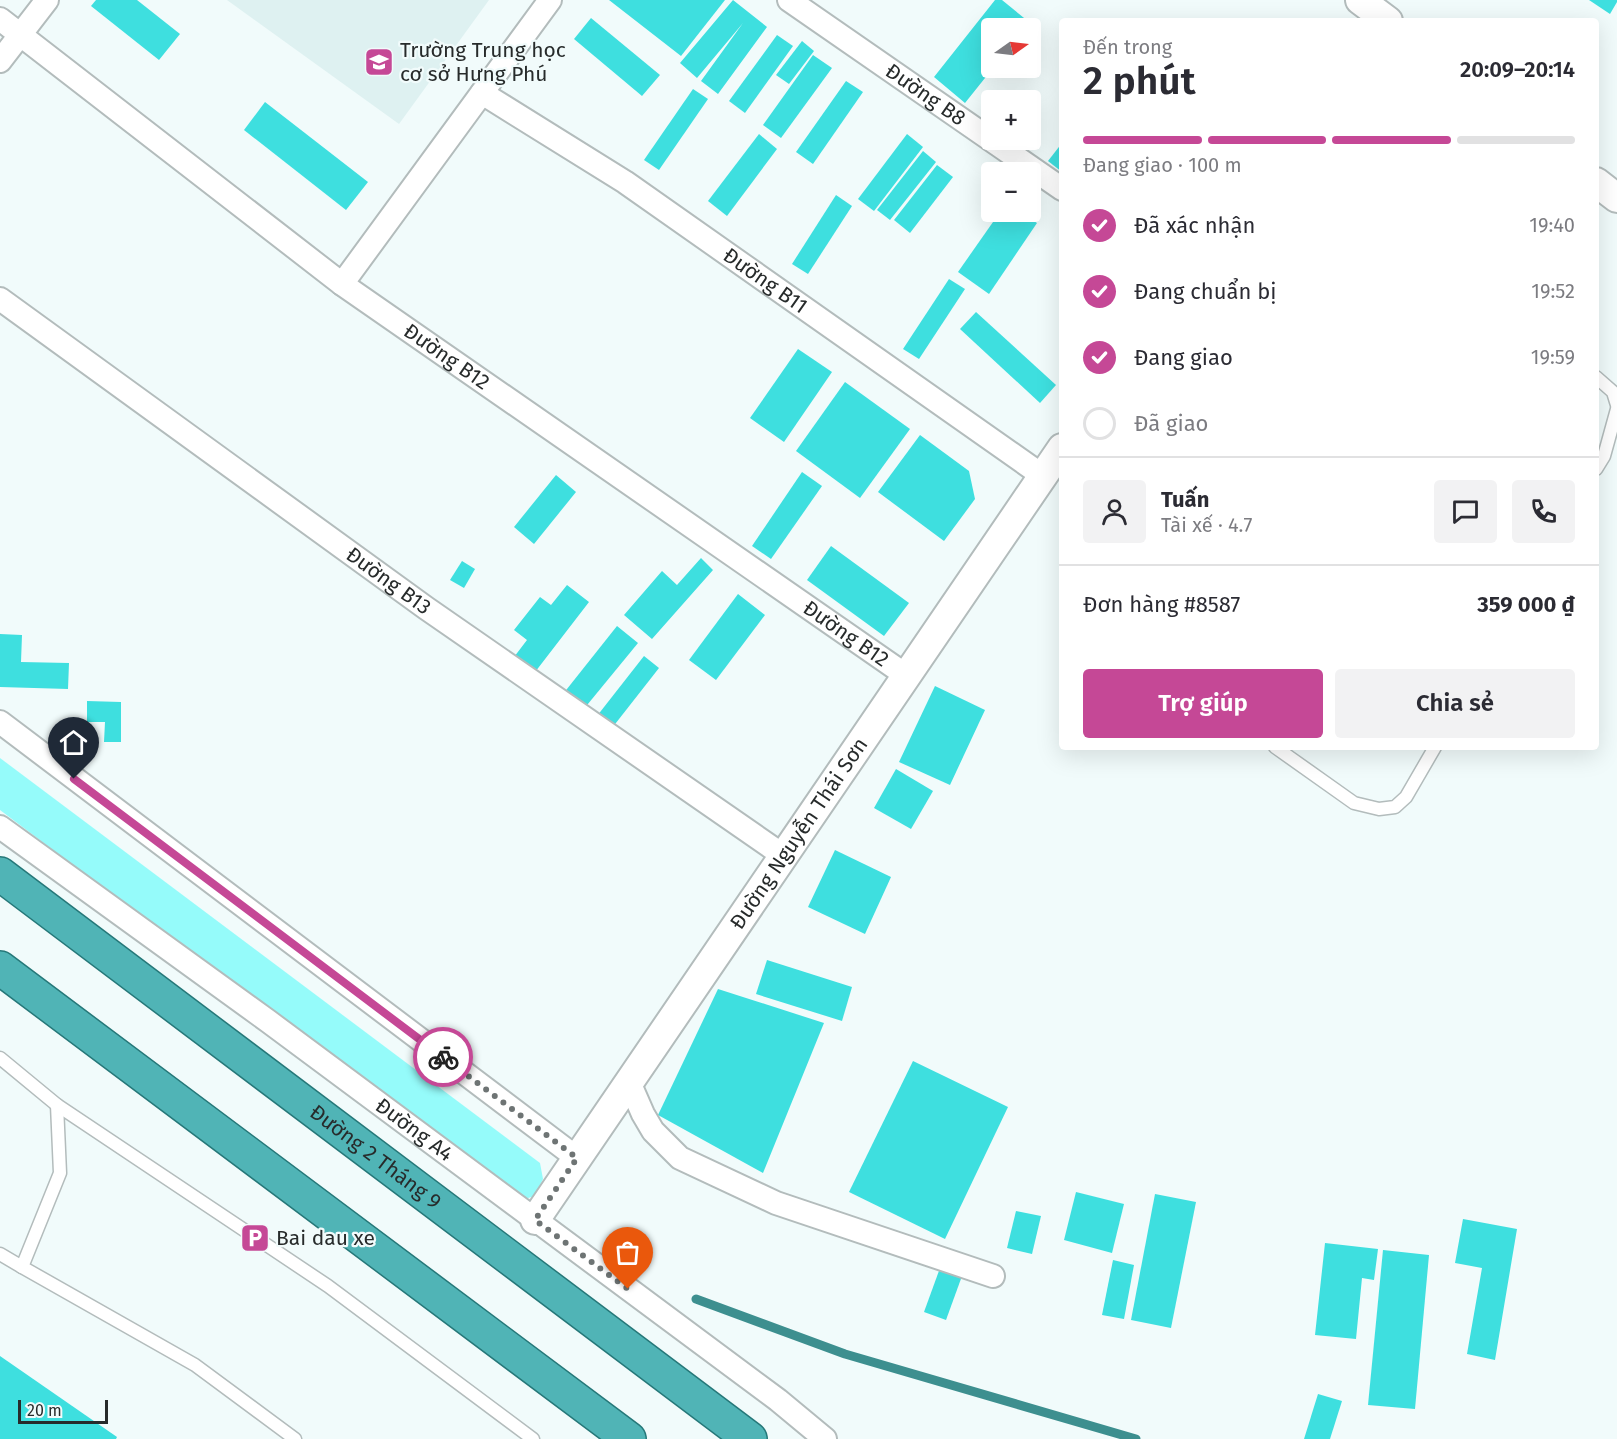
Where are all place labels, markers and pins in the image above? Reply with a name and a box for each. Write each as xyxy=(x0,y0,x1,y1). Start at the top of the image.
place label: Trường Trung học cơ sở Hưng Phú xyxy=(400,37,566,87)
school or university icon: Trường Trung học cơ sở Hưng Phú xyxy=(363,46,395,78)
pin xyxy=(48,717,99,779)
parking icon: Bai dau xe xyxy=(239,1222,271,1254)
place label: Bai dau xe xyxy=(276,1225,375,1251)
pin xyxy=(602,1227,653,1289)

